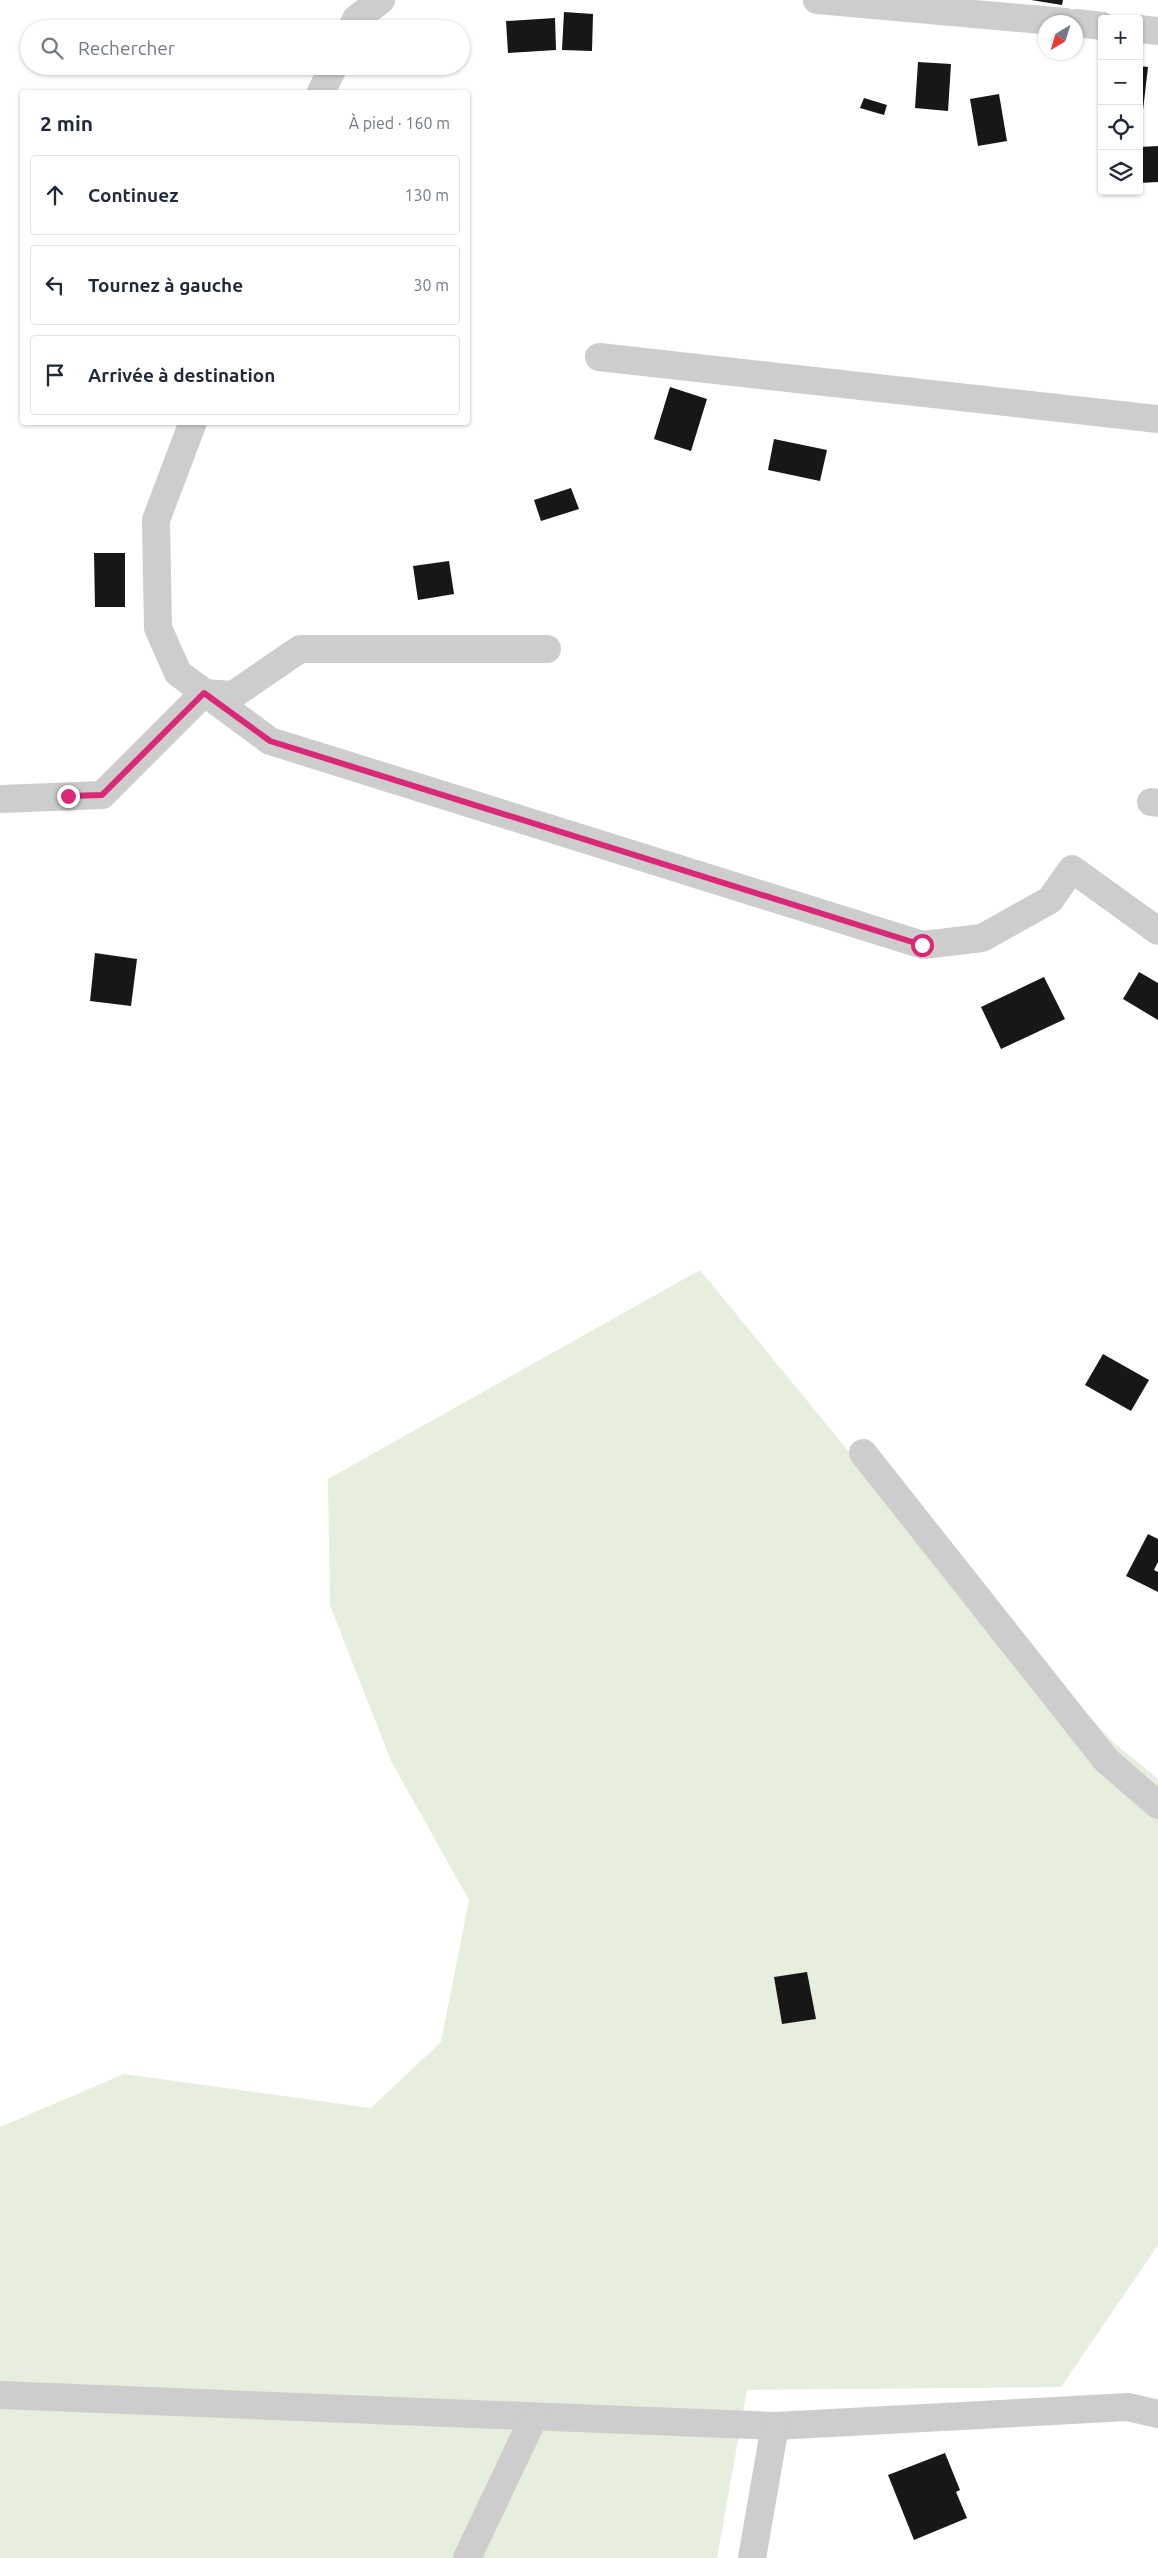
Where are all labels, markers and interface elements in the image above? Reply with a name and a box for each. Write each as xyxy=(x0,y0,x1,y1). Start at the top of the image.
north arrow xyxy=(1038,15,1083,60)
map controls xyxy=(1098,15,1143,195)
button: + xyxy=(1098,15,1143,60)
search box xyxy=(20,20,470,75)
icon: search xyxy=(38,34,66,62)
text: Rechercher xyxy=(78,37,175,59)
button: − xyxy=(1098,60,1143,105)
button: locate xyxy=(1098,105,1143,150)
text: 2 min xyxy=(40,111,93,135)
text: À pied · 160 m xyxy=(349,114,450,132)
button: layers xyxy=(1098,150,1143,195)
icon: ahead xyxy=(41,181,69,209)
text: Continuez xyxy=(88,184,178,206)
text: 130 m xyxy=(404,186,449,204)
icon: left xyxy=(41,271,69,299)
text: Tournez à gauche xyxy=(88,274,243,296)
text: 30 m xyxy=(413,276,449,294)
icon: arrive xyxy=(41,361,69,389)
text: Arrivée à destination xyxy=(88,364,275,386)
route end xyxy=(57,785,80,808)
route start xyxy=(911,934,934,957)

